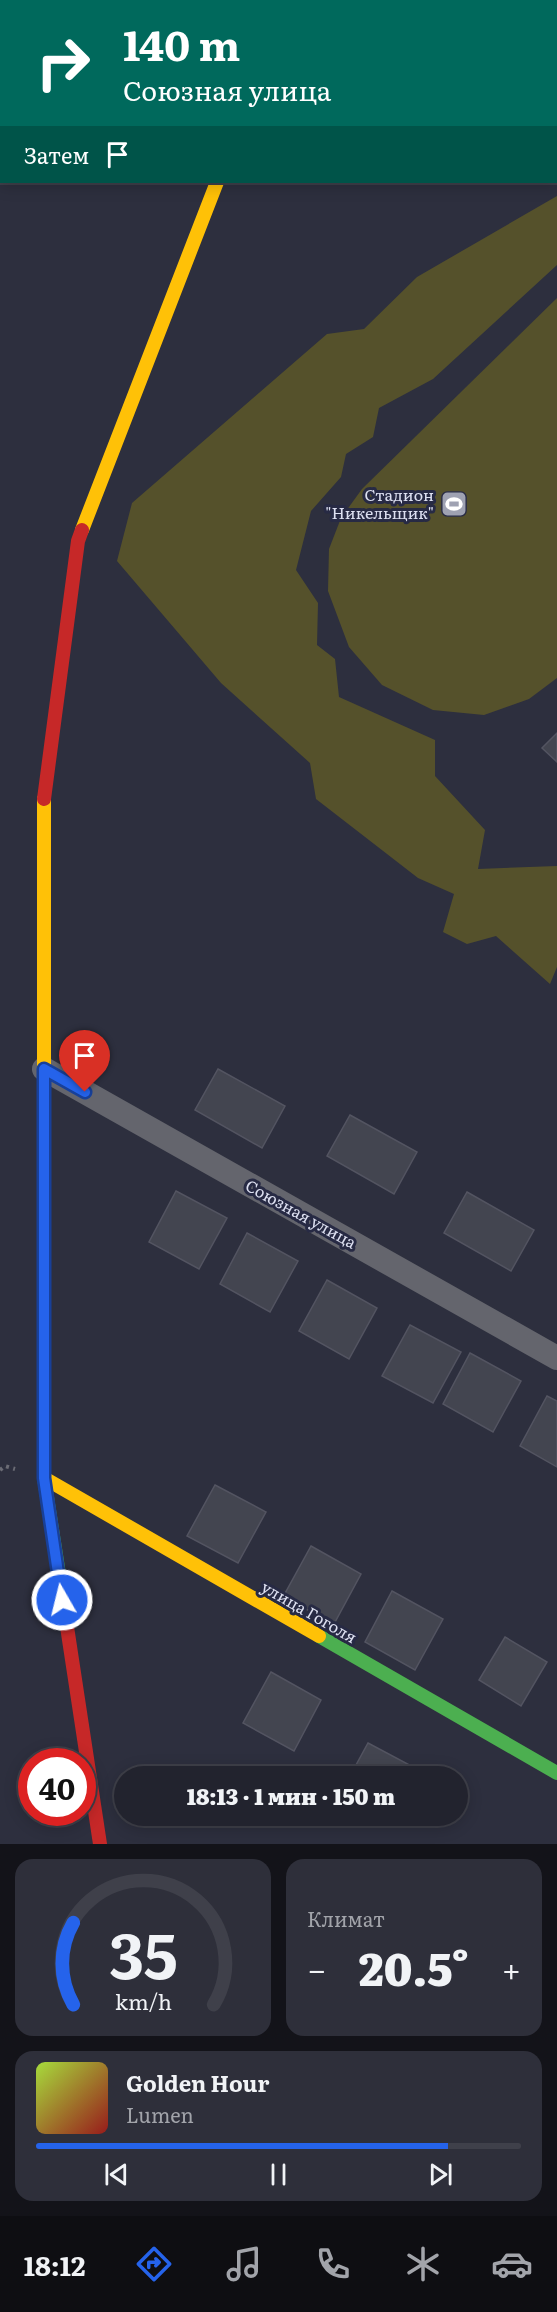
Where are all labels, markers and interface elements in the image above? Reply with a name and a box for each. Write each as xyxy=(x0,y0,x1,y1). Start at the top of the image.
text: 140 m xyxy=(123,12,240,74)
icon: right xyxy=(24,24,102,102)
text: Союзная улица xyxy=(123,69,331,109)
text: Затем xyxy=(24,138,89,171)
icon: arrive xyxy=(101,138,134,171)
place label: Стадион "Никельщик" xyxy=(325,482,434,524)
sports icon: Стадион "Никельщик" xyxy=(439,489,469,519)
pin xyxy=(59,1030,110,1092)
icon: arrive xyxy=(68,1039,101,1072)
street label: Союзная улица xyxy=(242,1173,362,1254)
position arrow xyxy=(30,1568,94,1632)
street label: улица Гоголя xyxy=(257,1574,362,1648)
speed limit sign: 40 xyxy=(18,1748,96,1826)
text: 18:13 · 1 мин · 150 m xyxy=(187,1779,395,1812)
text: Климат xyxy=(307,1903,385,1933)
text: 35 xyxy=(109,1906,177,1998)
text: 20.5° xyxy=(359,1933,469,2000)
text: − xyxy=(307,1943,326,1992)
text: + xyxy=(502,1943,521,1992)
text: km/h xyxy=(114,1985,172,2017)
text: Golden Hour xyxy=(126,2066,269,2099)
text: Lumen xyxy=(126,2099,194,2129)
icon: previous xyxy=(100,2158,133,2191)
icon: pause xyxy=(262,2158,295,2191)
icon: next xyxy=(424,2158,457,2191)
icon: directions xyxy=(133,2243,175,2285)
icon: music xyxy=(223,2243,265,2285)
icon: phone xyxy=(312,2243,354,2285)
icon: climate xyxy=(402,2243,444,2285)
icon: car xyxy=(491,2243,533,2285)
text: 18:12 xyxy=(24,2244,85,2284)

